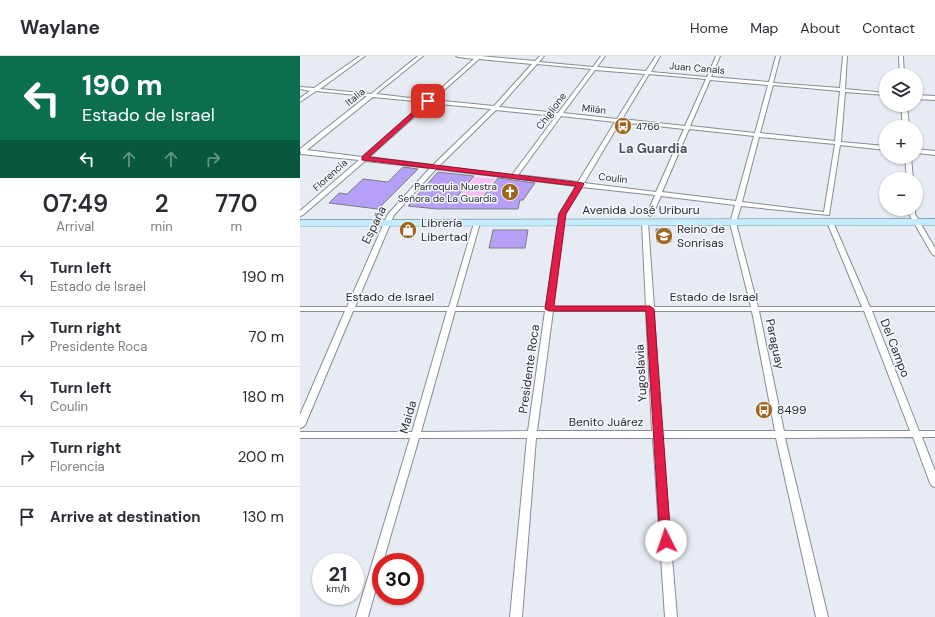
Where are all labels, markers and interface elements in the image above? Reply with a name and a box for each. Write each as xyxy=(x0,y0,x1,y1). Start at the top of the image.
text: Waylane xyxy=(20,15,100,40)
text: Home xyxy=(690,19,728,37)
text: Map xyxy=(750,19,778,37)
text: About xyxy=(800,19,840,37)
text: Contact xyxy=(862,19,915,37)
street label: Juan Canals xyxy=(669,59,725,77)
text: 190 m xyxy=(82,67,163,104)
map controls xyxy=(879,68,923,216)
button: layers xyxy=(879,68,923,112)
icon: left xyxy=(16,72,68,124)
pin xyxy=(411,84,445,118)
street label: Italia xyxy=(342,85,368,109)
icon: arrive xyxy=(417,90,439,112)
street label: Chiglione xyxy=(533,90,569,132)
street label: Milán xyxy=(581,101,607,117)
text: Estado de Israel xyxy=(82,103,215,127)
bus stop icon: 4766 xyxy=(613,116,633,136)
place label: 4766 xyxy=(636,120,660,133)
button: + xyxy=(879,120,923,164)
district label: La Guardia xyxy=(619,140,687,157)
icon: left xyxy=(76,148,98,170)
icon: ahead xyxy=(118,148,140,170)
icon: ahead xyxy=(160,148,182,170)
icon: right xyxy=(202,148,224,170)
street label: Florencia xyxy=(310,156,350,194)
street label: Coulin xyxy=(598,170,629,186)
button: − xyxy=(879,172,923,216)
place label: Parroquia Nuestra Señora de La Guardia xyxy=(398,180,497,205)
church icon: Parroquia Nuestra Señora de La Guardia xyxy=(500,182,520,202)
text: 07:49 xyxy=(42,188,108,219)
text: 2 xyxy=(155,188,169,219)
text: 770 xyxy=(215,188,258,219)
street label: Avenida José Uriburu xyxy=(582,202,700,218)
street label: España xyxy=(358,203,390,247)
place label: Librería Libertad xyxy=(421,215,468,245)
text: Arrival xyxy=(56,218,94,235)
text: min xyxy=(151,218,173,235)
text: m xyxy=(231,218,242,235)
shop icon: Librería Libertad xyxy=(398,220,418,240)
place label: Reino de Sonrisas xyxy=(677,221,725,251)
school or university icon: Reino de Sonrisas xyxy=(654,226,674,246)
text: Turn left xyxy=(50,258,111,278)
icon: left xyxy=(16,266,38,288)
text: 190 m xyxy=(242,267,284,287)
text: Estado de Israel xyxy=(50,278,146,295)
street label: Estado de Israel xyxy=(346,289,434,305)
street label: Estado de Israel xyxy=(670,289,758,305)
street label: Del Campo xyxy=(877,316,913,380)
text: Turn right xyxy=(50,318,121,338)
street label: Paraguay xyxy=(762,318,788,371)
street label: Presidente Roca xyxy=(515,323,543,415)
icon: right xyxy=(16,326,38,348)
text: 70 m xyxy=(249,327,284,347)
text: Presidente Roca xyxy=(50,338,147,355)
street label: Yugoslavia xyxy=(631,344,651,402)
text: Turn left xyxy=(50,378,111,398)
icon: left xyxy=(16,386,38,408)
text: 180 m xyxy=(243,387,284,407)
text: Coulin xyxy=(50,398,88,415)
street label: Maida xyxy=(396,399,420,435)
bus stop icon: 8499 xyxy=(754,400,774,420)
place label: 8499 xyxy=(777,402,807,418)
street label: Benito Juárez xyxy=(569,414,643,430)
text: Turn right xyxy=(50,438,121,458)
icon: right xyxy=(16,446,38,468)
text: 200 m xyxy=(238,447,284,467)
text: Florencia xyxy=(50,458,105,475)
icon: arrive xyxy=(16,506,38,528)
text: Arrive at destination xyxy=(50,507,201,527)
text: 130 m xyxy=(243,507,284,527)
position arrow xyxy=(645,520,687,562)
speed limit sign: 30 xyxy=(372,553,424,605)
text: 21 xyxy=(329,561,347,587)
text: km/h xyxy=(326,582,350,595)

